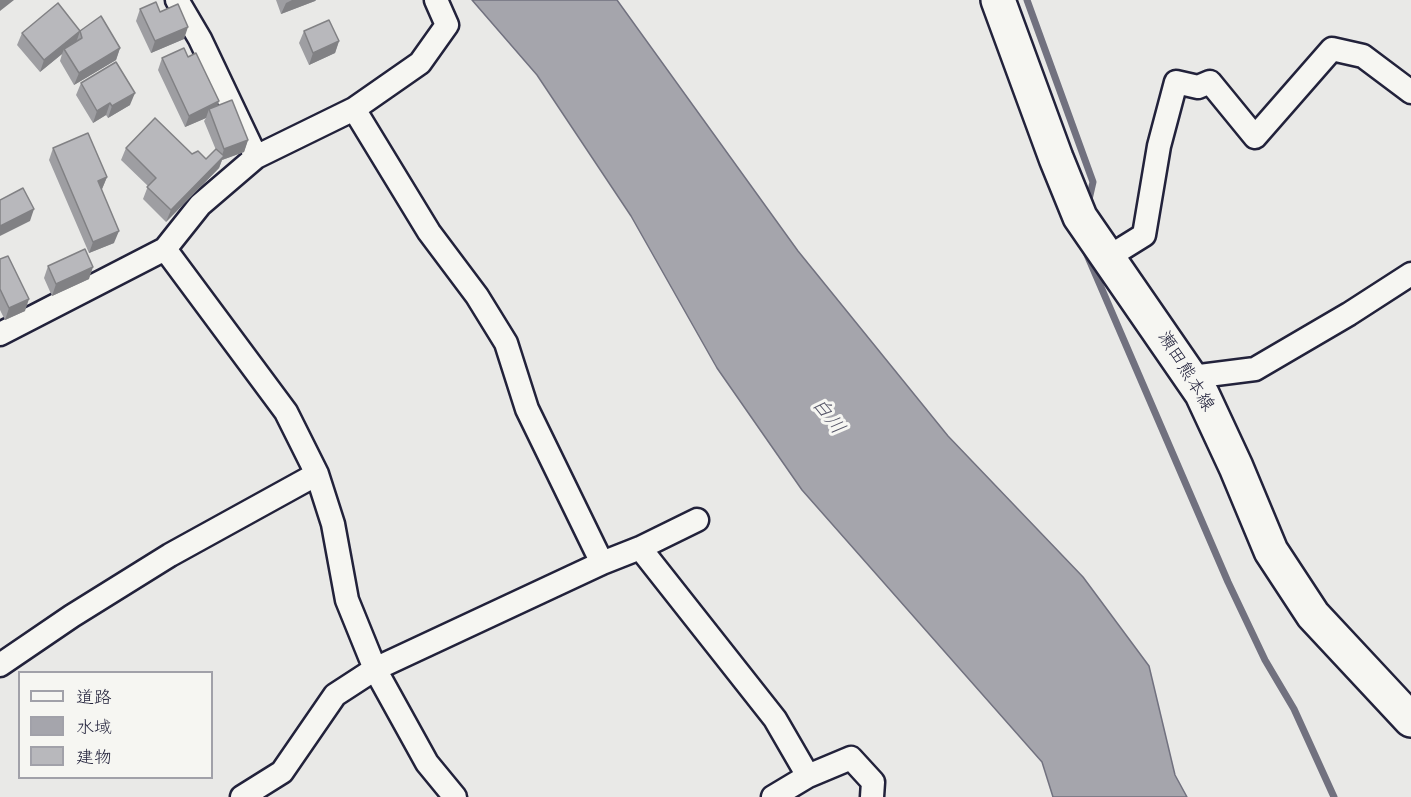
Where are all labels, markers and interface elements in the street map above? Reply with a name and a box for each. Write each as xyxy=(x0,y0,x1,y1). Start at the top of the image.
street label: 瀬田熊本線 xyxy=(1152,328,1218,416)
water label: 白川 xyxy=(805,394,849,440)
legend xyxy=(18,671,213,779)
text: 道路 xyxy=(76,686,112,710)
text: 水域 xyxy=(76,716,112,740)
text: 建物 xyxy=(76,746,112,770)

